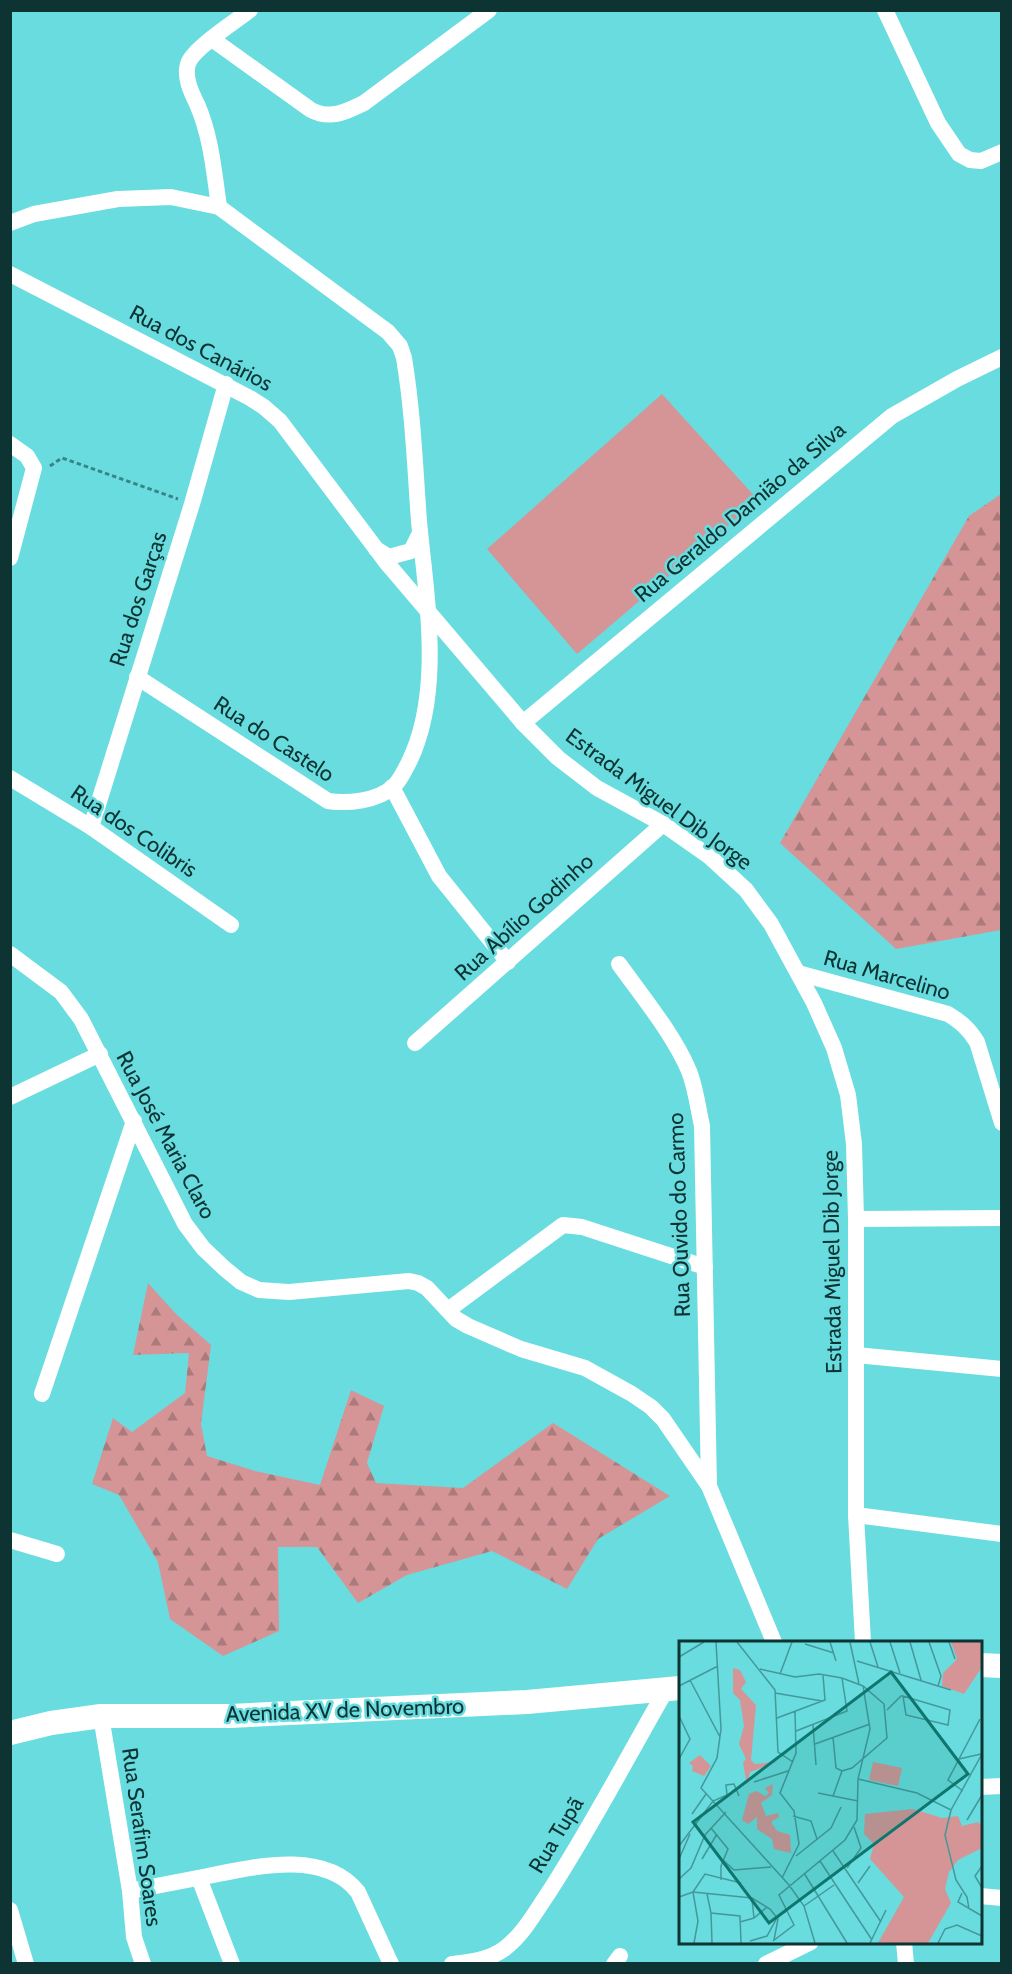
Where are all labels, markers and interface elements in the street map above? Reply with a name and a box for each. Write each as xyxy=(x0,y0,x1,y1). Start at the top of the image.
street label: Rua dos Canários xyxy=(125,299,277,397)
street label: Rua Geraldo Damião da Silva xyxy=(629,416,851,608)
street label: Rua dos Garças xyxy=(104,528,172,670)
street label: Rua do Castelo xyxy=(209,690,339,788)
street label: Estrada Miguel Dib Jorge xyxy=(560,722,758,876)
street label: Rua dos Colibris xyxy=(66,779,202,883)
street label: Rua Abílio Godinho xyxy=(449,848,599,986)
street label: Rua Marcelino xyxy=(821,944,953,1006)
street label: Rua José Maria Claro xyxy=(110,1046,222,1224)
street label: Rua Ouvido do Carmo xyxy=(662,1112,696,1318)
street label: Estrada Miguel Dib Jorge xyxy=(817,1150,847,1374)
inset map xyxy=(679,1641,982,1944)
street label: Avenida XV de Novembro xyxy=(225,1692,465,1728)
street label: Rua Serafim Soares xyxy=(116,1746,168,1928)
street label: Rua Tupã xyxy=(523,1792,589,1878)

